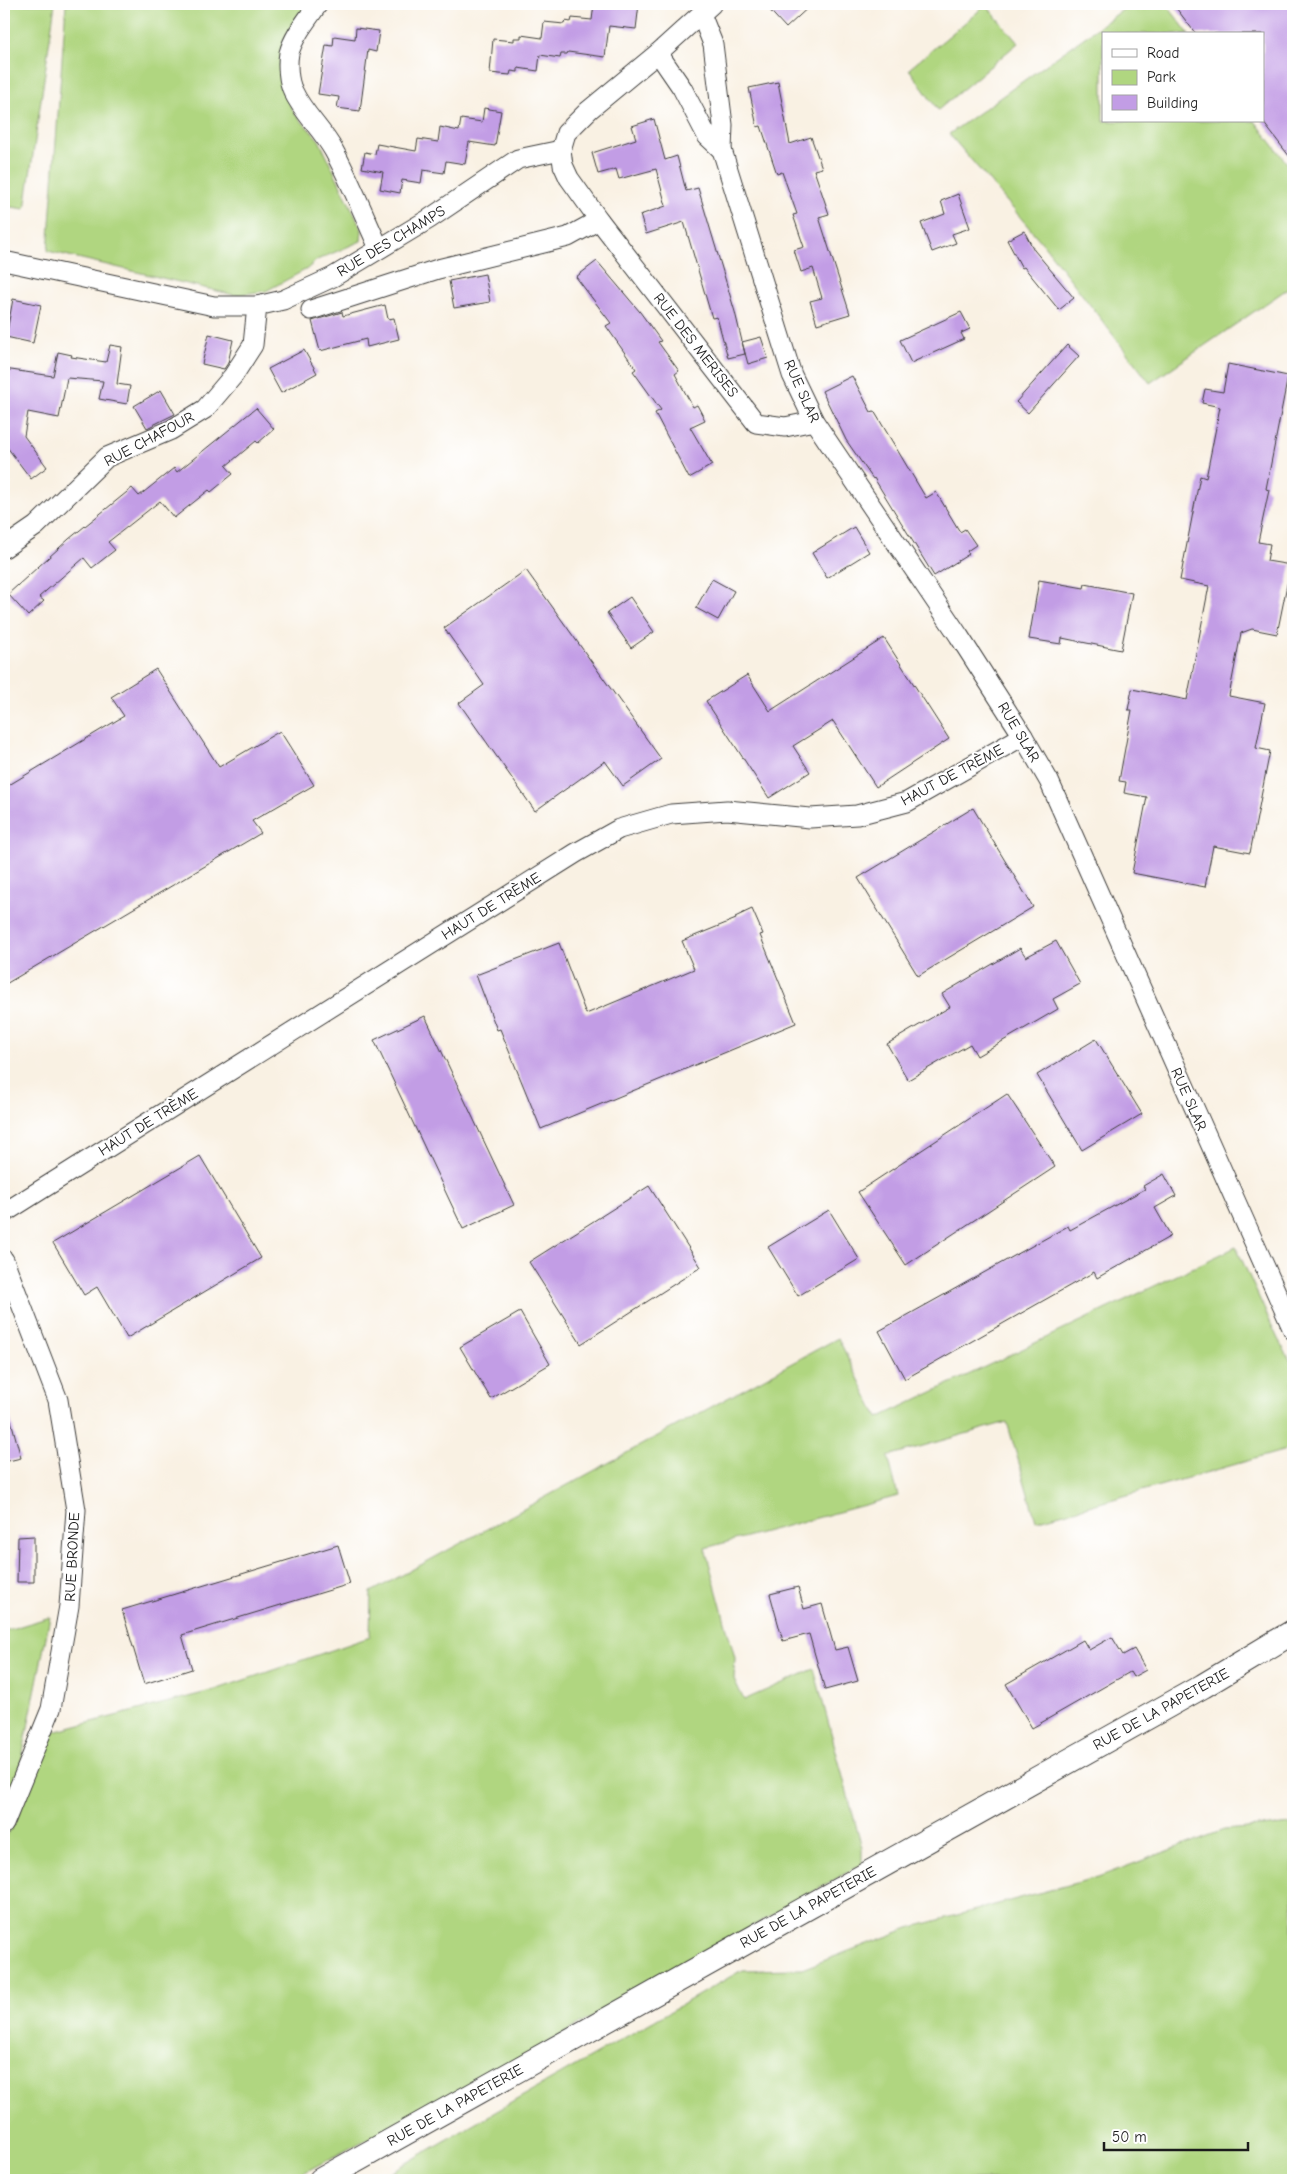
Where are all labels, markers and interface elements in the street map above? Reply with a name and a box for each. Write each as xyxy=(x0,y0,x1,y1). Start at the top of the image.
legend xyxy=(1102,32,1264,122)
text: Road xyxy=(1147,44,1179,62)
text: Park xyxy=(1147,68,1176,86)
text: Building xyxy=(1147,94,1198,112)
street label: RUE DES CHAMPS xyxy=(334,202,448,280)
street label: RUE DES MERISES xyxy=(650,289,742,401)
street label: RUE SLAR xyxy=(780,357,824,425)
street label: RUE CHAFOUR xyxy=(101,408,197,470)
street label: RUE SLAR xyxy=(994,699,1044,765)
street label: HAUT DE TRÈME xyxy=(897,739,1006,810)
street label: HAUT DE TRÈME xyxy=(437,867,544,944)
street label: RUE SLAR xyxy=(1167,1065,1211,1133)
street label: HAUT DE TRÈME xyxy=(94,1083,201,1160)
street label: RUE BRONDE xyxy=(61,1512,83,1602)
street label: RUE DE LA PAPETERIE xyxy=(1090,1664,1232,1754)
street label: RUE DE LA PAPETERIE xyxy=(737,1862,879,1952)
street label: RUE DE LA PAPETERIE xyxy=(384,2060,526,2150)
scale bar xyxy=(1104,2119,1248,2151)
text: 50 m xyxy=(1112,2128,1147,2146)

